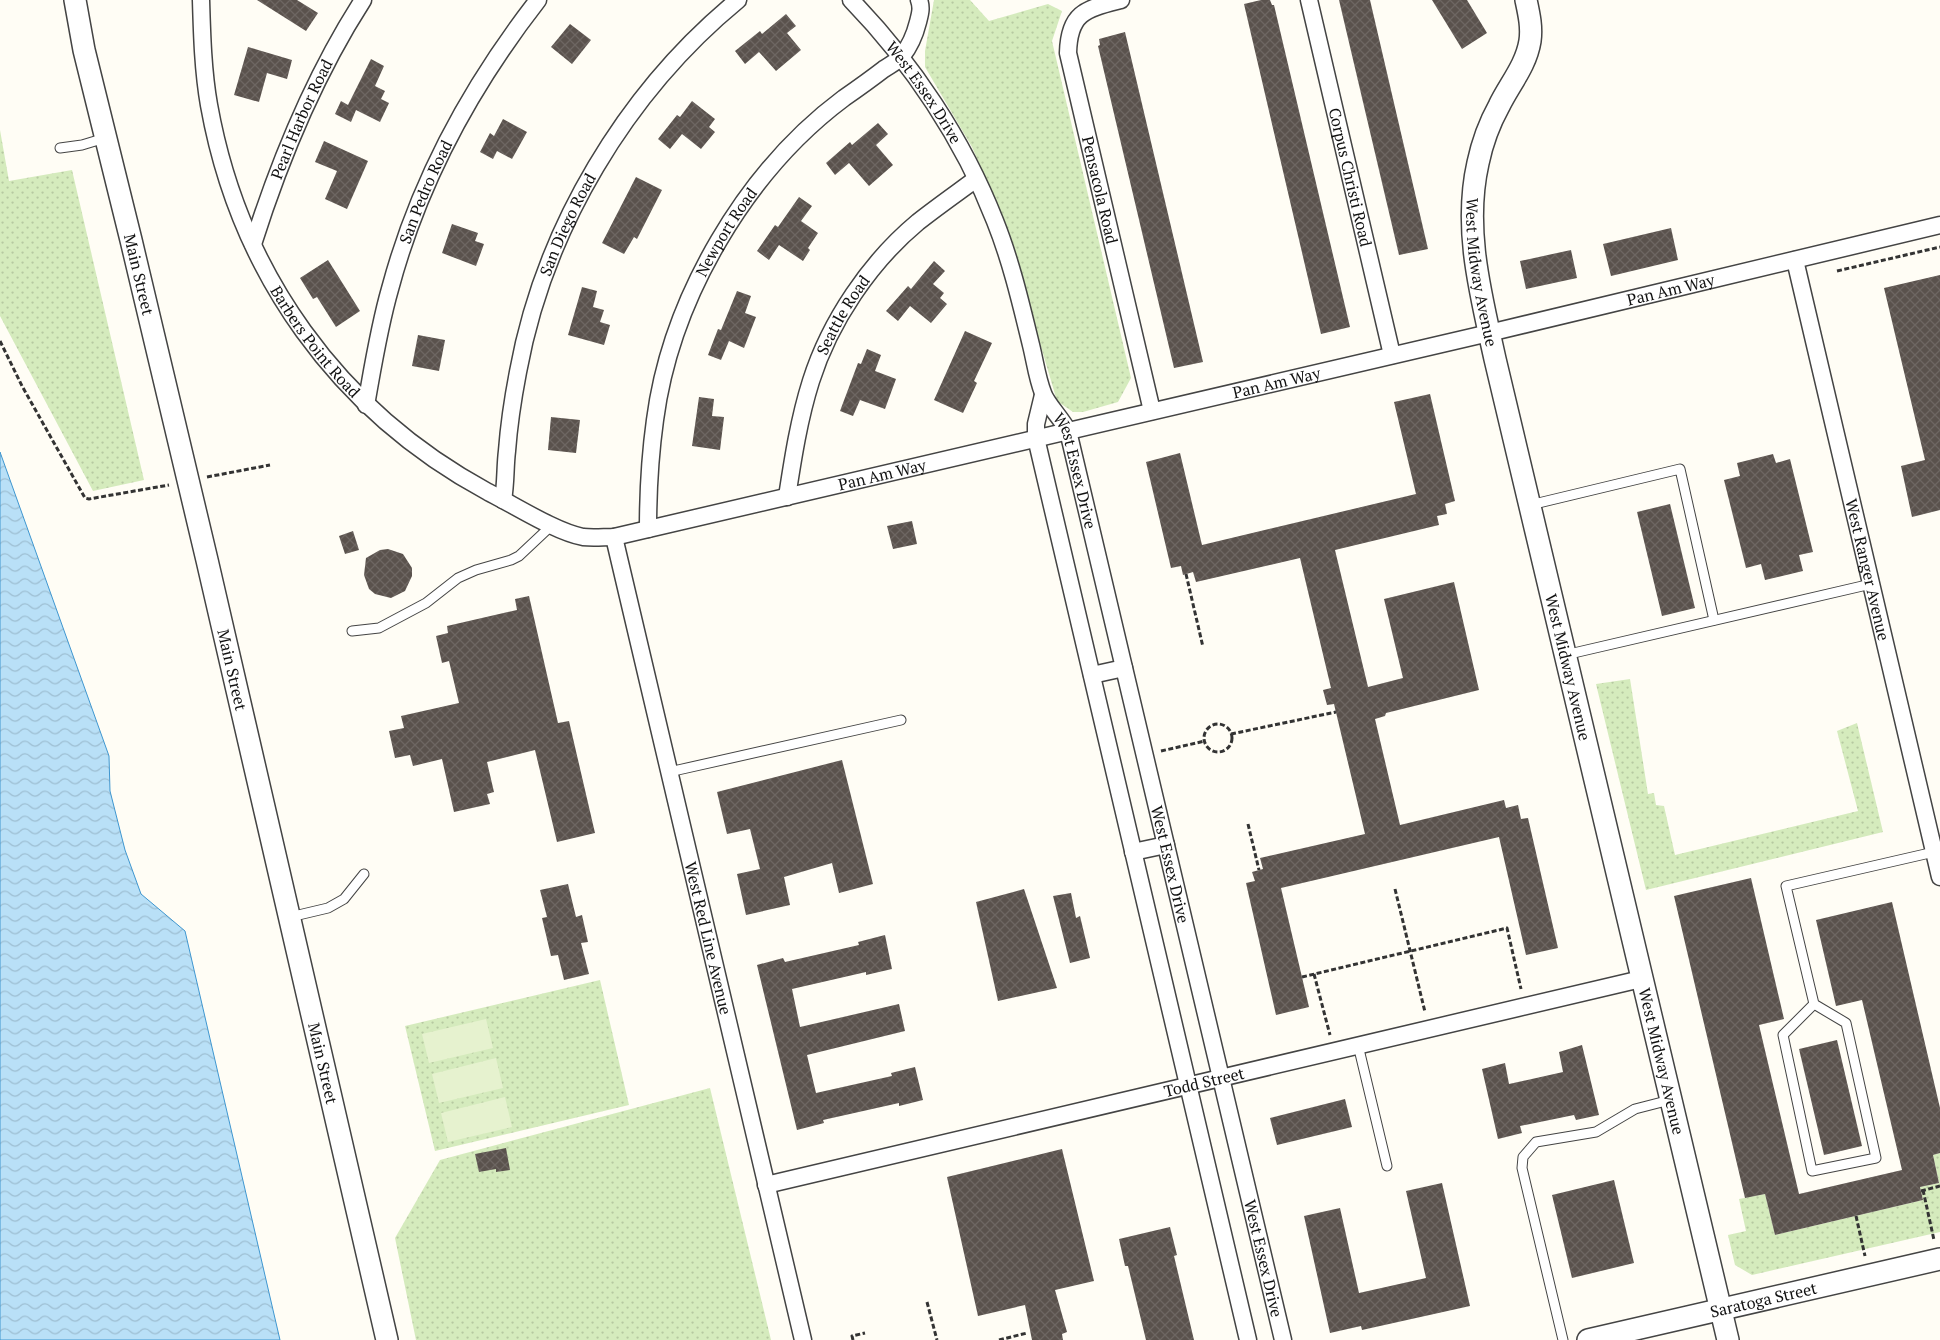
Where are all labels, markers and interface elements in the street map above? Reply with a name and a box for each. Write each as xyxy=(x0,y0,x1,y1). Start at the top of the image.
street label: West Essex Drive xyxy=(881,36,967,148)
street label: Pearl Harbor Road xyxy=(265,55,338,182)
street label: Corpus Christi Road xyxy=(1324,106,1377,249)
street label: Pensacola Road xyxy=(1077,134,1123,246)
street label: San Pedro Road xyxy=(394,136,457,247)
street label: San Diego Road xyxy=(534,169,601,279)
street label: Newport Road xyxy=(690,183,762,280)
street label: West Midway Avenue xyxy=(1461,197,1503,349)
street label: Main Street xyxy=(119,232,159,317)
street label: Pan Am Way xyxy=(1625,268,1718,311)
street label: Seattle Road xyxy=(811,270,875,358)
street label: Barbers Point Road xyxy=(266,282,365,402)
street label: Pan Am Way xyxy=(1230,361,1323,403)
street label: West Essex Drive xyxy=(1048,408,1102,531)
street label: Pan Am Way xyxy=(836,453,929,495)
street label: West Ranger Avenue xyxy=(1840,496,1895,643)
street label: West Midway Avenue xyxy=(1540,592,1596,743)
street label: Main Street xyxy=(212,627,252,713)
street label: West Essex Drive xyxy=(1146,803,1195,925)
street label: West Red Line Avenue xyxy=(680,859,737,1017)
street label: West Midway Avenue xyxy=(1634,986,1690,1137)
street label: Main Street xyxy=(303,1020,343,1106)
street label: Todd Street xyxy=(1162,1062,1247,1102)
street label: West Essex Drive xyxy=(1239,1197,1288,1319)
street label: Saratoga Street xyxy=(1708,1277,1819,1323)

